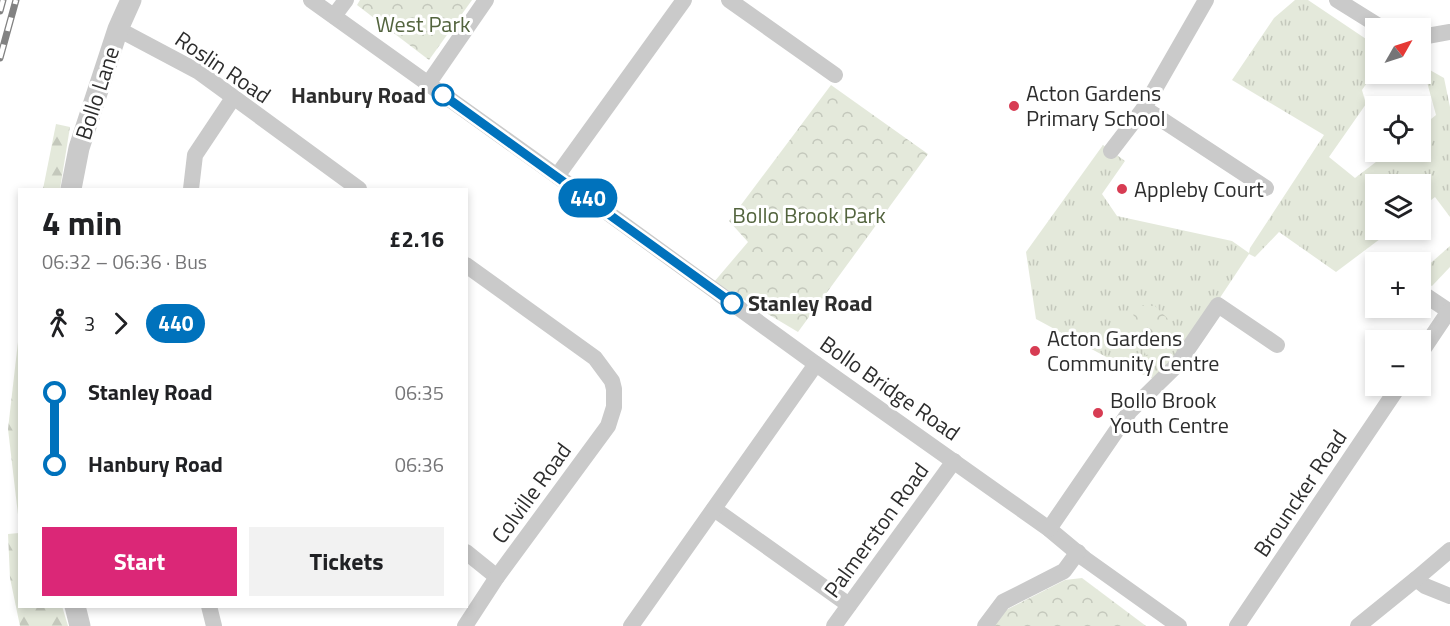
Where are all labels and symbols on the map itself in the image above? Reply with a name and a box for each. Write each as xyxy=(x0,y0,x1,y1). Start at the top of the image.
park label: West Park xyxy=(375,7,471,41)
north arrow xyxy=(1365,18,1431,84)
street label: Roslin Road xyxy=(168,22,278,112)
street label: Bollo Lane xyxy=(66,42,128,144)
place label: Acton Gardens Primary School xyxy=(1026,76,1166,135)
place label: Hanbury Road xyxy=(291,78,426,112)
marker: Hanbury Road xyxy=(432,84,454,106)
marker: Acton Gardens Primary School xyxy=(1007,99,1021,113)
place label: Appleby Court xyxy=(1134,172,1264,206)
line badge: 440 xyxy=(554,178,622,218)
marker: Appleby Court xyxy=(1115,182,1129,196)
park label: Bollo Brook Park xyxy=(732,198,886,232)
place label: Stanley Road xyxy=(748,286,873,320)
marker: Stanley Road xyxy=(721,292,743,314)
place label: Acton Gardens Community Centre xyxy=(1047,321,1219,380)
street label: Bollo Bridge Road xyxy=(813,327,967,449)
marker: Acton Gardens Community Centre xyxy=(1028,344,1042,358)
place label: Bollo Brook Youth Centre xyxy=(1110,383,1229,442)
marker: Bollo Brook Youth Centre xyxy=(1091,406,1105,420)
street label: Brouncker Road xyxy=(1245,423,1355,563)
street label: Colville Road xyxy=(483,435,579,551)
street label: Palmerston Road xyxy=(815,455,937,605)

